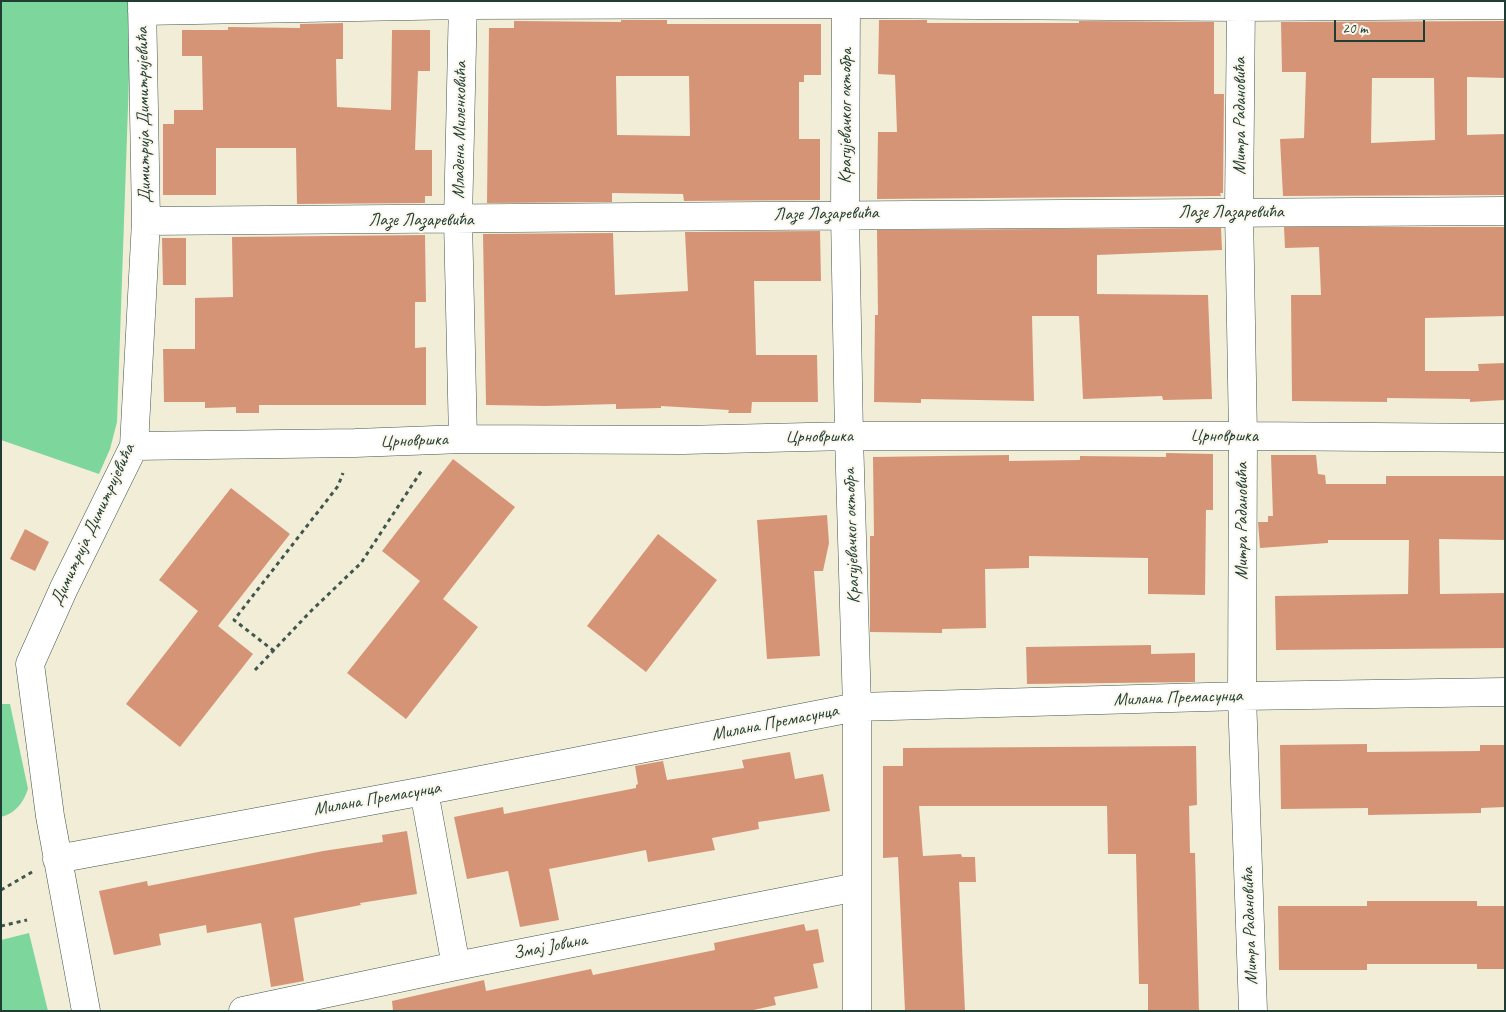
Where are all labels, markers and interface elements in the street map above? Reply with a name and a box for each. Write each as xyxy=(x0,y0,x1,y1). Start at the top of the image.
scale bar xyxy=(1336,10,1427,42)
text: 20 m xyxy=(1342,19,1368,38)
street label: Димитрија Димитријевића xyxy=(132,27,156,203)
street label: Крагујевачког октобра xyxy=(835,48,857,184)
street label: Митра Радановића xyxy=(1229,57,1251,175)
street label: Младена Миленковића xyxy=(448,61,472,199)
street label: Лазе Лазаревића xyxy=(1178,201,1284,223)
street label: Лазе Лазаревића xyxy=(773,202,879,226)
street label: Лазе Лазаревића xyxy=(368,209,474,231)
street label: Црновршка xyxy=(1190,425,1258,447)
street label: Црновршка xyxy=(785,426,853,448)
street label: Црновршка xyxy=(380,429,448,453)
street label: Димитрија Димитријевића xyxy=(46,441,140,609)
street label: Митра Радановића xyxy=(1231,462,1253,580)
street label: Крагујевачког октобра xyxy=(839,468,865,604)
street label: Милана Премасунца xyxy=(1113,685,1243,711)
street label: Милана Премасунца xyxy=(710,700,840,746)
street label: Милана Премасунца xyxy=(312,777,442,821)
street label: Митра Радановића xyxy=(1237,867,1263,985)
street label: Змај Јовина xyxy=(511,929,589,965)

